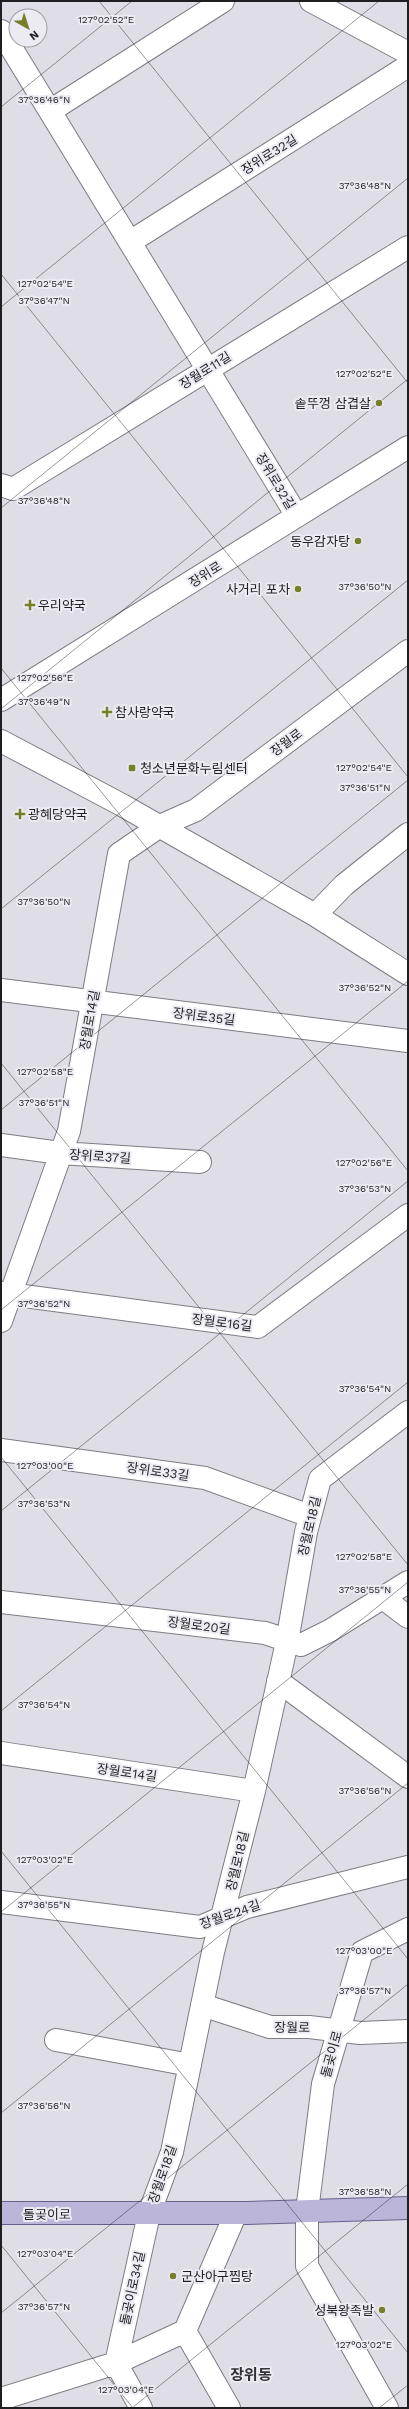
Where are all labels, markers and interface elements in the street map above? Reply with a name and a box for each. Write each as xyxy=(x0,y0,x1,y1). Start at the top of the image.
north arrow xyxy=(8,8,48,48)
text: 127°02'52"E xyxy=(78,14,134,25)
text: N xyxy=(27,28,41,43)
text: 37°36'46"N xyxy=(18,94,70,105)
street label: 장위로32길 xyxy=(239,131,300,177)
text: 37°36'48"N xyxy=(339,180,391,191)
text: 127°02'54"E xyxy=(17,278,73,289)
text: 37°36'47"N xyxy=(18,295,70,306)
street label: 장월로11길 xyxy=(177,349,234,392)
text: 127°02'52"E xyxy=(336,368,392,379)
place label: 솥뚜껑 삼겹살 xyxy=(295,396,371,411)
marker: 솥뚜껑 삼겹살 xyxy=(374,398,384,408)
street label: 장위로32길 xyxy=(253,450,298,512)
text: 37°36'48"N xyxy=(18,495,70,506)
place label: 동우감자탕 xyxy=(290,534,350,549)
marker: 동우감자탕 xyxy=(353,536,363,546)
street label: 장위로 xyxy=(186,559,224,590)
text: 37°36'50"N xyxy=(338,581,392,592)
place label: 사거리 포차 xyxy=(226,582,290,597)
marker: 사거리 포차 xyxy=(293,584,303,594)
place label: 우리약국 xyxy=(38,598,86,613)
marker: 우리약국 xyxy=(25,600,35,610)
text: 127°02'56"E xyxy=(17,672,73,683)
text: 37°36'49"N xyxy=(18,696,70,707)
place label: 참사랑약국 xyxy=(115,705,175,720)
marker: 참사랑약국 xyxy=(102,707,112,717)
street label: 장월로 xyxy=(267,726,305,759)
place label: 청소년문화누림센터 xyxy=(140,761,248,776)
text: 127°02'54"E xyxy=(336,762,392,773)
marker: 청소년문화누림센터 xyxy=(127,763,137,773)
text: 37°36'51"N xyxy=(340,782,390,793)
place label: 광혜당약국 xyxy=(28,807,88,822)
marker: 광혜당약국 xyxy=(15,809,25,819)
text: 37°36'50"N xyxy=(17,896,71,907)
text: 37°36'52"N xyxy=(339,982,391,993)
street label: 장월로14길 xyxy=(77,989,102,1051)
street label: 장위로35길 xyxy=(172,1005,236,1028)
text: 127°02'58"E xyxy=(17,1066,73,1077)
text: 37°36'51"N xyxy=(19,1097,69,1108)
street label: 장위로37길 xyxy=(68,1147,132,1166)
text: 127°02'56"E xyxy=(336,1157,392,1168)
text: 37°36'53"N xyxy=(339,1183,391,1194)
text: 37°36'52"N xyxy=(18,1298,70,1309)
street label: 장월로16길 xyxy=(191,1311,253,1334)
text: 37°36'54"N xyxy=(339,1383,391,1394)
text: 127°03'00"E xyxy=(17,1460,73,1471)
street label: 장위로33길 xyxy=(126,1460,190,1483)
street label: 장월로18길 xyxy=(295,1495,324,1557)
text: 37°36'53"N xyxy=(18,1498,70,1509)
text: 127°02'58"E xyxy=(336,1551,392,1562)
text: 37°36'55"N xyxy=(339,1584,391,1595)
street label: 장월로20길 xyxy=(167,1614,231,1637)
text: 37°36'54"N xyxy=(18,1699,70,1710)
street label: 장월로14길 xyxy=(96,1761,158,1784)
text: 37°36'56"N xyxy=(338,1785,392,1796)
street label: 장월로18길 xyxy=(223,1830,252,1892)
text: 127°03'02"E xyxy=(17,1854,73,1865)
street label: 장월로24길 xyxy=(198,1897,262,1932)
text: 37°36'55"N xyxy=(18,1899,70,1910)
text: 127°03'00"E xyxy=(336,1945,392,1956)
text: 37°36'57"N xyxy=(339,1985,391,1996)
street label: 장월로 xyxy=(274,2020,310,2035)
street label: 돌곶이로 xyxy=(318,2029,345,2079)
text: 37°36'56"N xyxy=(17,2100,71,2111)
street label: 장월로18길 xyxy=(145,2143,179,2205)
text: 37°36'58"N xyxy=(338,2186,392,2197)
street label: 돌곶이로 xyxy=(23,2207,71,2222)
text: 127°03'04"E xyxy=(17,2248,73,2259)
street label: 돌곶이로34길 xyxy=(117,2250,148,2327)
place label: 군산아구찜탕 xyxy=(181,2269,253,2284)
marker: 군산아구찜탕 xyxy=(168,2271,178,2281)
text: 37°36'57"N xyxy=(18,2301,70,2312)
place label: 성북왕족발 xyxy=(314,2303,374,2318)
marker: 성북왕족발 xyxy=(377,2305,387,2315)
text: 127°03'02"E xyxy=(336,2339,392,2350)
district label: 장위동 xyxy=(230,2366,272,2384)
text: 127°03'04"E xyxy=(98,2384,154,2395)

